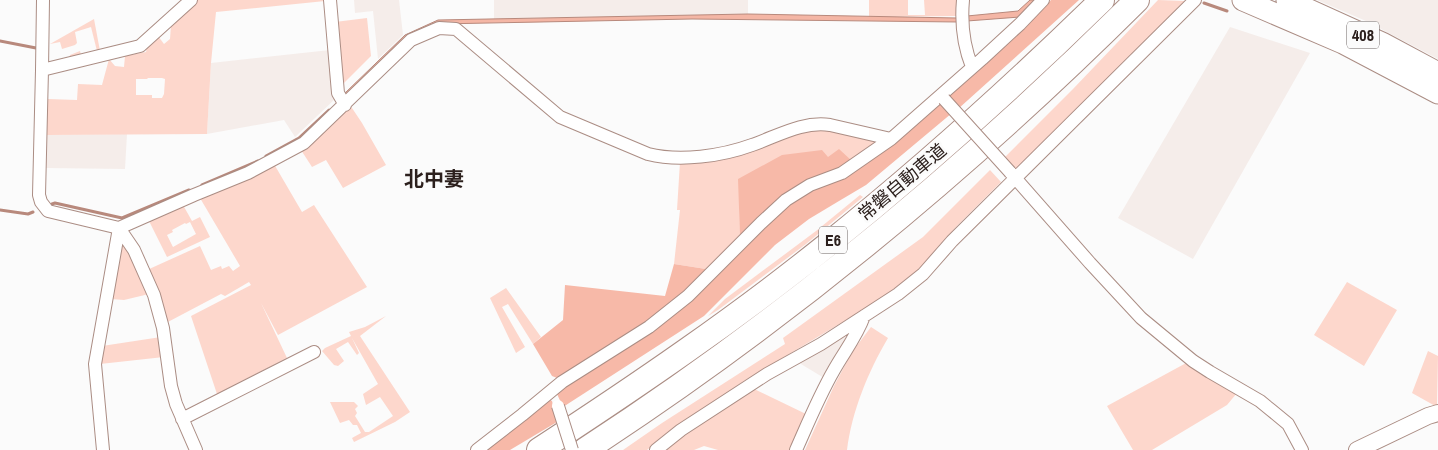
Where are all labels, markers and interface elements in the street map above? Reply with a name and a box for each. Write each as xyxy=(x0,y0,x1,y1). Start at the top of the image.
road number: 408 xyxy=(1347,22,1379,48)
street label: 常磐自動車道 xyxy=(853,138,951,226)
district label: 北中妻 xyxy=(404,165,464,192)
road number: E6 xyxy=(819,226,847,254)

